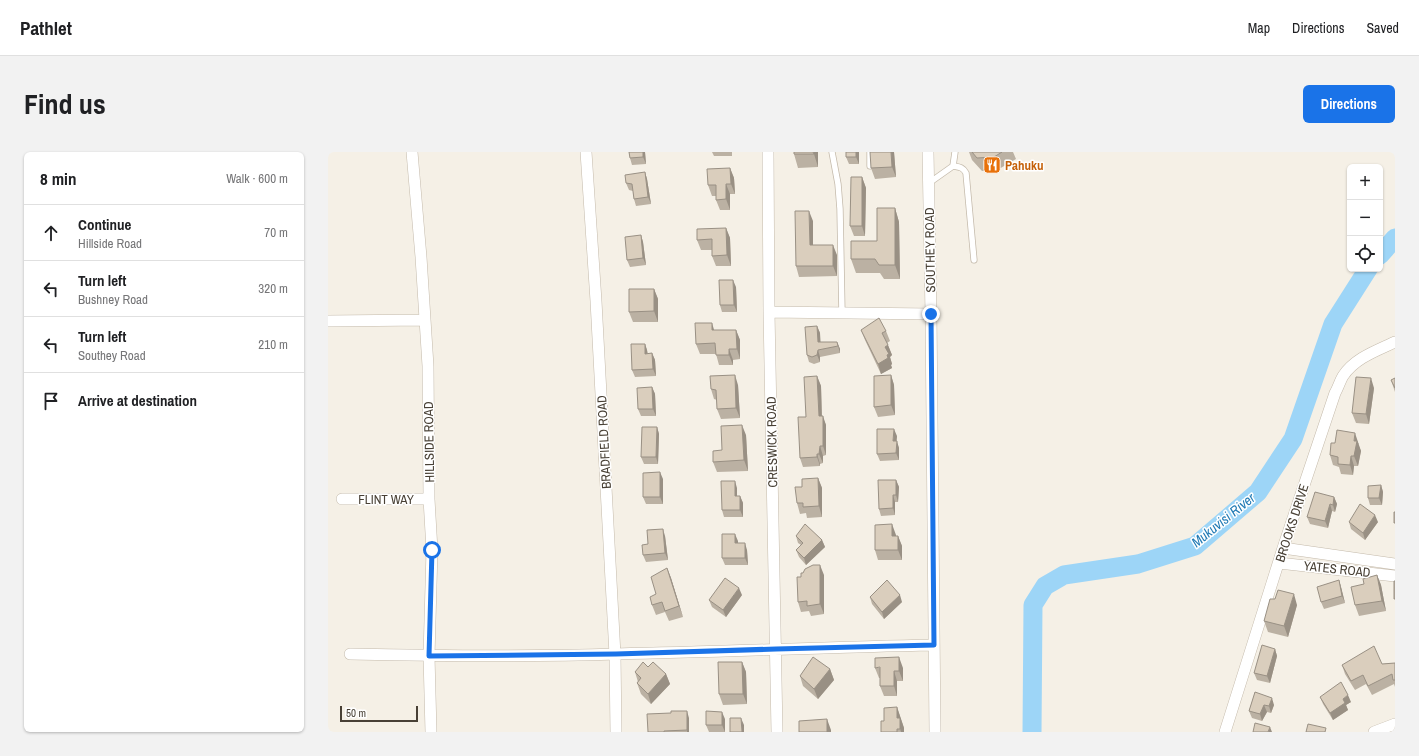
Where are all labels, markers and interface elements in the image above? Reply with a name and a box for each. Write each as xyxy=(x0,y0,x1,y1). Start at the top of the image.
text: Pathlet xyxy=(20,15,72,41)
text: Map xyxy=(1248,19,1270,37)
text: Directions xyxy=(1292,19,1344,37)
text: Saved xyxy=(1366,19,1399,37)
text: Find us xyxy=(24,85,106,123)
button: Directions xyxy=(1303,85,1395,123)
restaurant icon: Pahuku xyxy=(982,155,1002,175)
place label: Pahuku xyxy=(1005,157,1044,174)
map controls xyxy=(1347,164,1383,272)
button: + xyxy=(1347,164,1383,200)
text: 8 min xyxy=(40,167,76,190)
text: Walk · 600 m xyxy=(226,170,288,187)
button: − xyxy=(1347,200,1383,236)
street label: SOUTHEY ROAD xyxy=(921,207,939,293)
text: Continue xyxy=(78,214,131,235)
icon: ahead xyxy=(40,222,62,244)
text: 70 m xyxy=(264,224,288,241)
text: Hillside Road xyxy=(78,235,142,252)
button: locate xyxy=(1347,236,1383,272)
text: Turn left xyxy=(78,270,126,291)
icon: left xyxy=(40,278,62,300)
text: 320 m xyxy=(258,280,288,297)
text: Bushney Road xyxy=(78,291,148,308)
route end xyxy=(922,305,940,323)
text: Turn left xyxy=(78,326,126,347)
icon: left xyxy=(40,334,62,356)
text: 210 m xyxy=(258,336,288,353)
text: Southey Road xyxy=(78,347,146,364)
icon: arrive xyxy=(40,390,62,412)
text: Arrive at destination xyxy=(78,390,197,411)
street label: BRADFIELD ROAD xyxy=(593,395,615,489)
street label: CRESWICK ROAD xyxy=(763,396,781,488)
street label: HILLSIDE ROAD xyxy=(420,401,438,483)
street label: BROOKS DRIVE xyxy=(1271,482,1313,564)
water label: Mukuvisi River xyxy=(1188,488,1259,551)
street label: FLINT WAY xyxy=(358,491,414,508)
route start xyxy=(423,541,441,559)
street label: YATES ROAD xyxy=(1303,557,1372,581)
scale bar xyxy=(340,704,418,723)
text: 50 m xyxy=(346,706,366,720)

